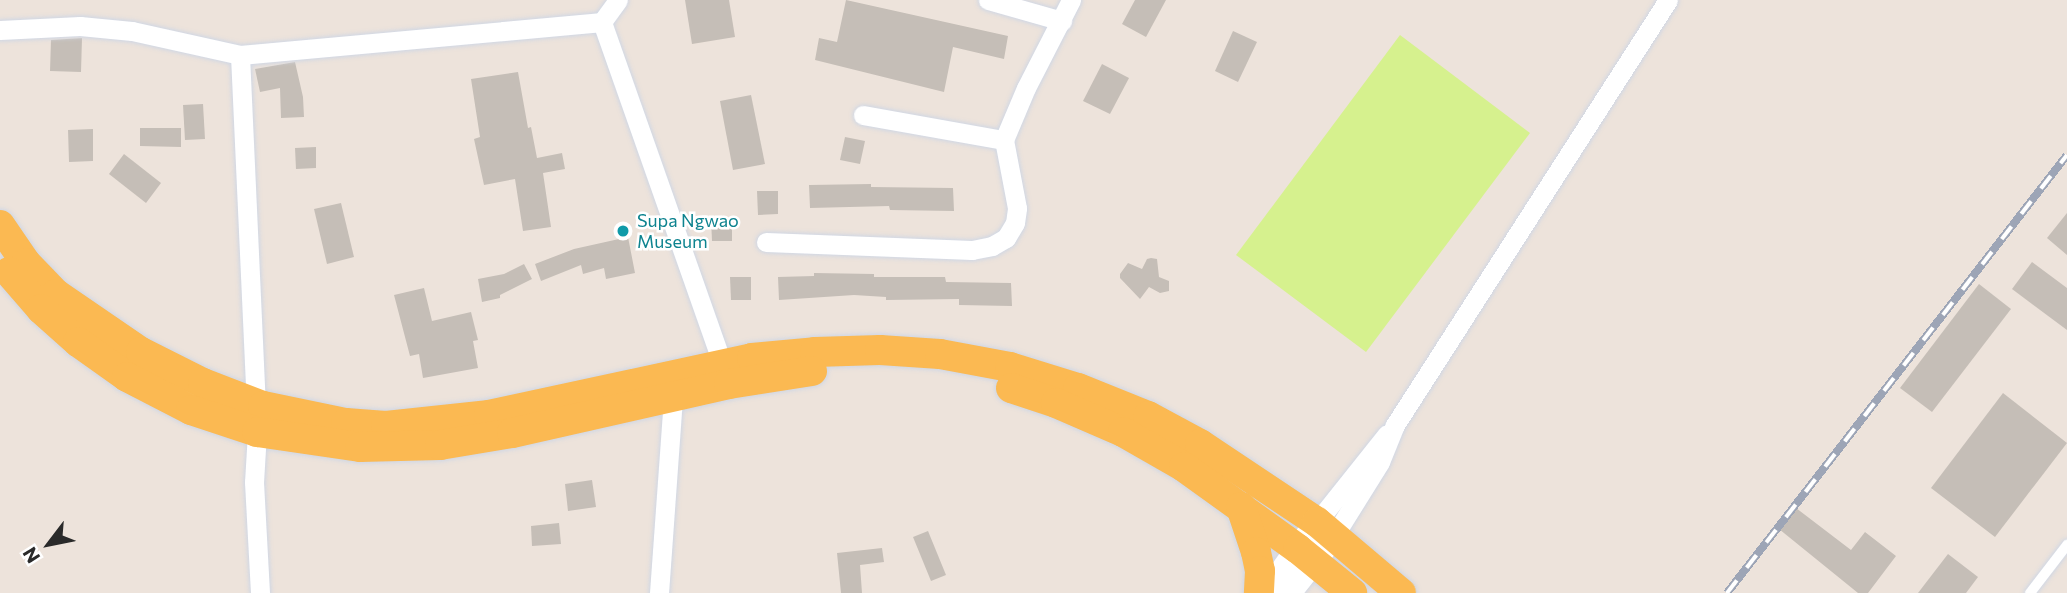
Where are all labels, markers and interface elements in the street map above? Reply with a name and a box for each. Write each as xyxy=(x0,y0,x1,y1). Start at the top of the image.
place label: Supa Ngwao Museum xyxy=(637,210,739,252)
marker: Supa Ngwao Museum xyxy=(615,223,631,239)
north arrow xyxy=(14,509,84,579)
text: N xyxy=(17,543,44,568)

